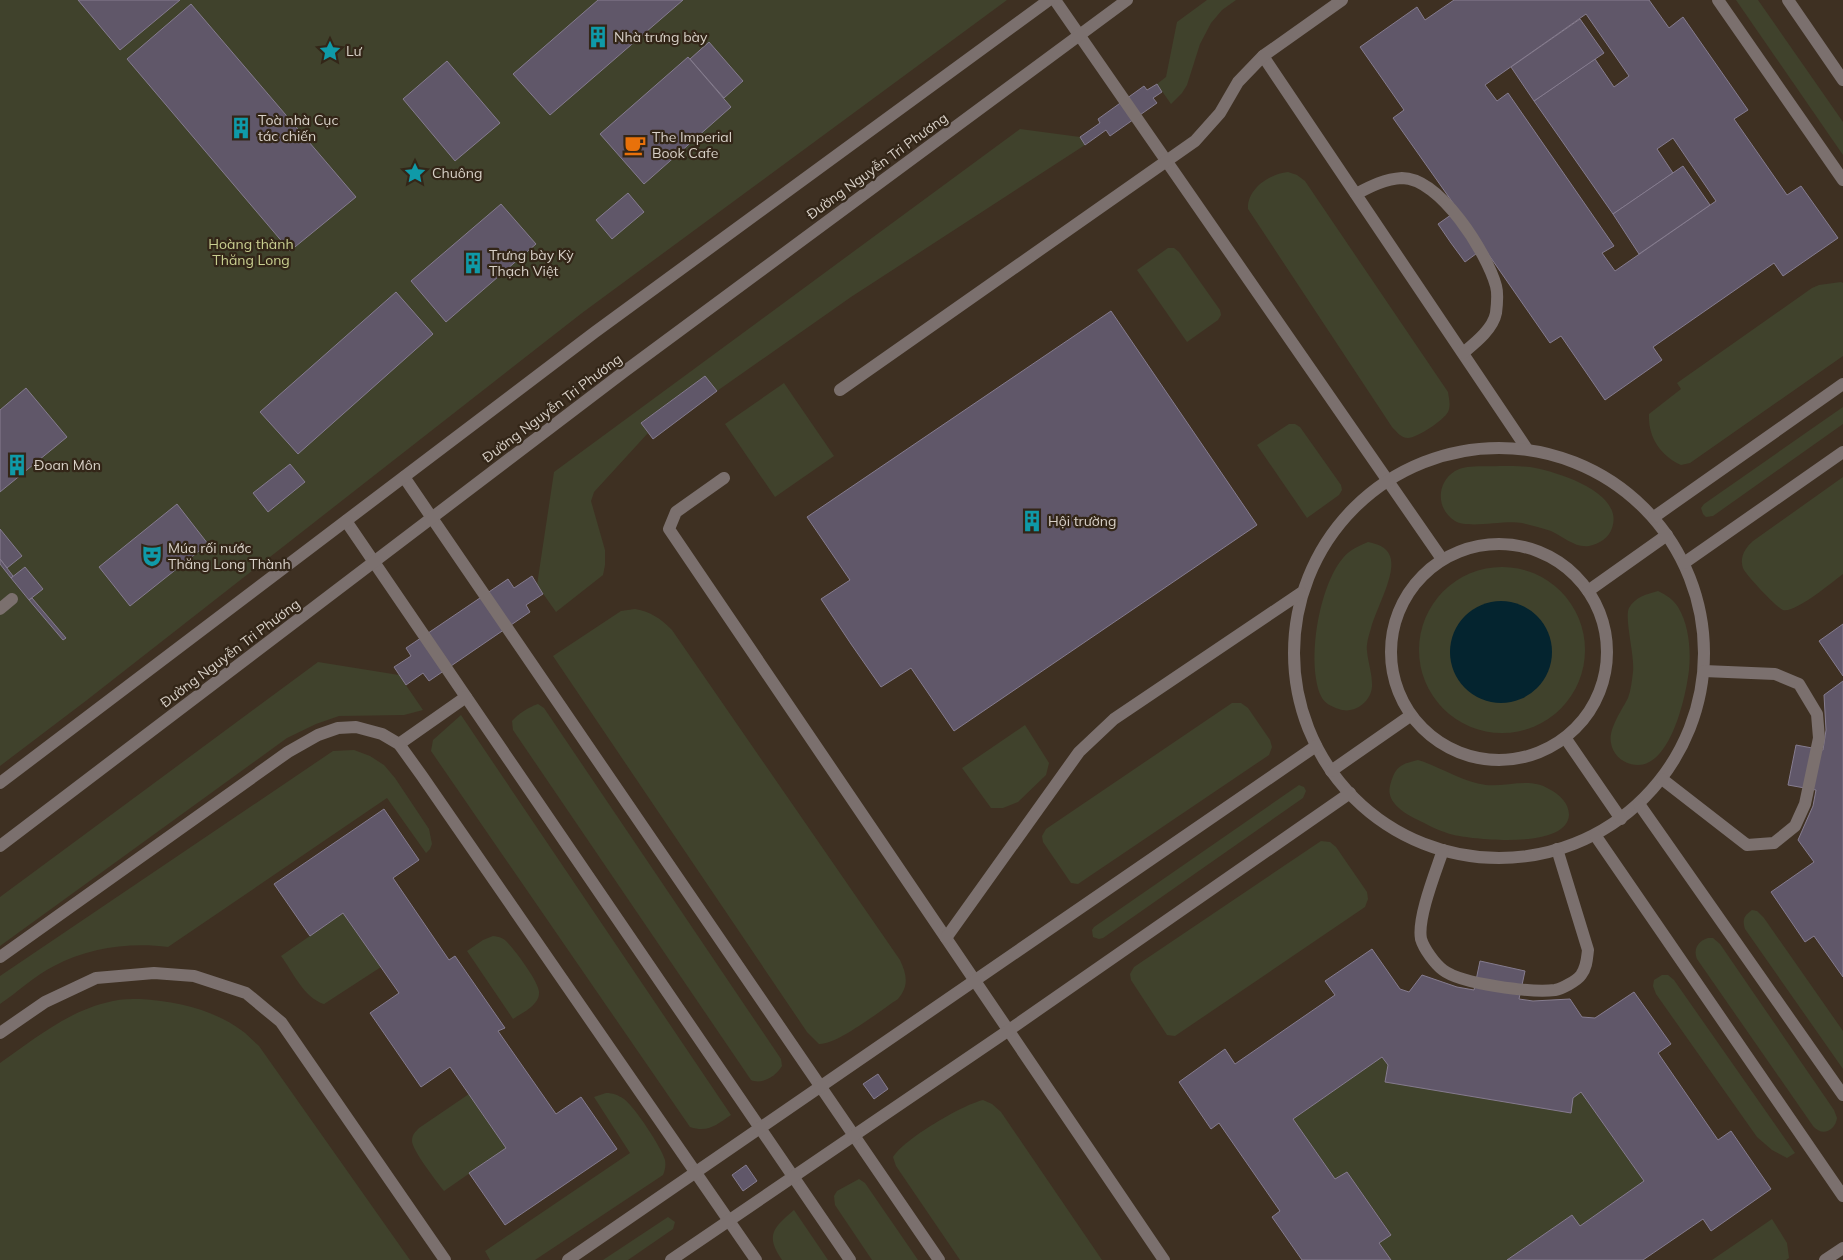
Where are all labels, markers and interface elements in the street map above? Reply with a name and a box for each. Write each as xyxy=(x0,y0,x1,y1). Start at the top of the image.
building icon: Nhà trưng bày xyxy=(585,24,611,50)
place label: Nhà trưng bày xyxy=(614,28,708,46)
place icon: Lư xyxy=(317,38,343,64)
place label: Lư xyxy=(346,42,362,60)
street label: Đường Nguyễn Tri Phương xyxy=(803,109,951,223)
place label: Toà nhà Cục tác chiến xyxy=(258,111,338,145)
building icon: Toà nhà Cục tác chiến xyxy=(228,115,254,141)
place label: The Imperial Book Cafe xyxy=(652,128,732,162)
cafe icon: The Imperial Book Cafe xyxy=(622,132,648,158)
place icon: Chuông xyxy=(402,160,428,186)
place label: Chuông xyxy=(432,164,483,182)
park label: Hoàng thành Thăng Long xyxy=(208,235,294,269)
place label: Trưng bày Kỳ Thạch Việt xyxy=(489,246,574,280)
building icon: Trưng bày Kỳ Thạch Việt xyxy=(460,250,486,276)
street label: Đường Nguyễn Tri Phương xyxy=(479,350,625,466)
building icon: Đoan Môn xyxy=(4,452,30,478)
place label: Đoan Môn xyxy=(34,456,101,474)
building icon: Hội trường xyxy=(1019,508,1045,534)
place label: Hội trường xyxy=(1048,512,1116,530)
place label: Múa rối nước Thăng Long Thành xyxy=(168,539,291,573)
theatre icon: Múa rối nước Thăng Long Thành xyxy=(139,543,165,569)
street label: Đường Nguyễn Tri Phương xyxy=(157,595,303,711)

